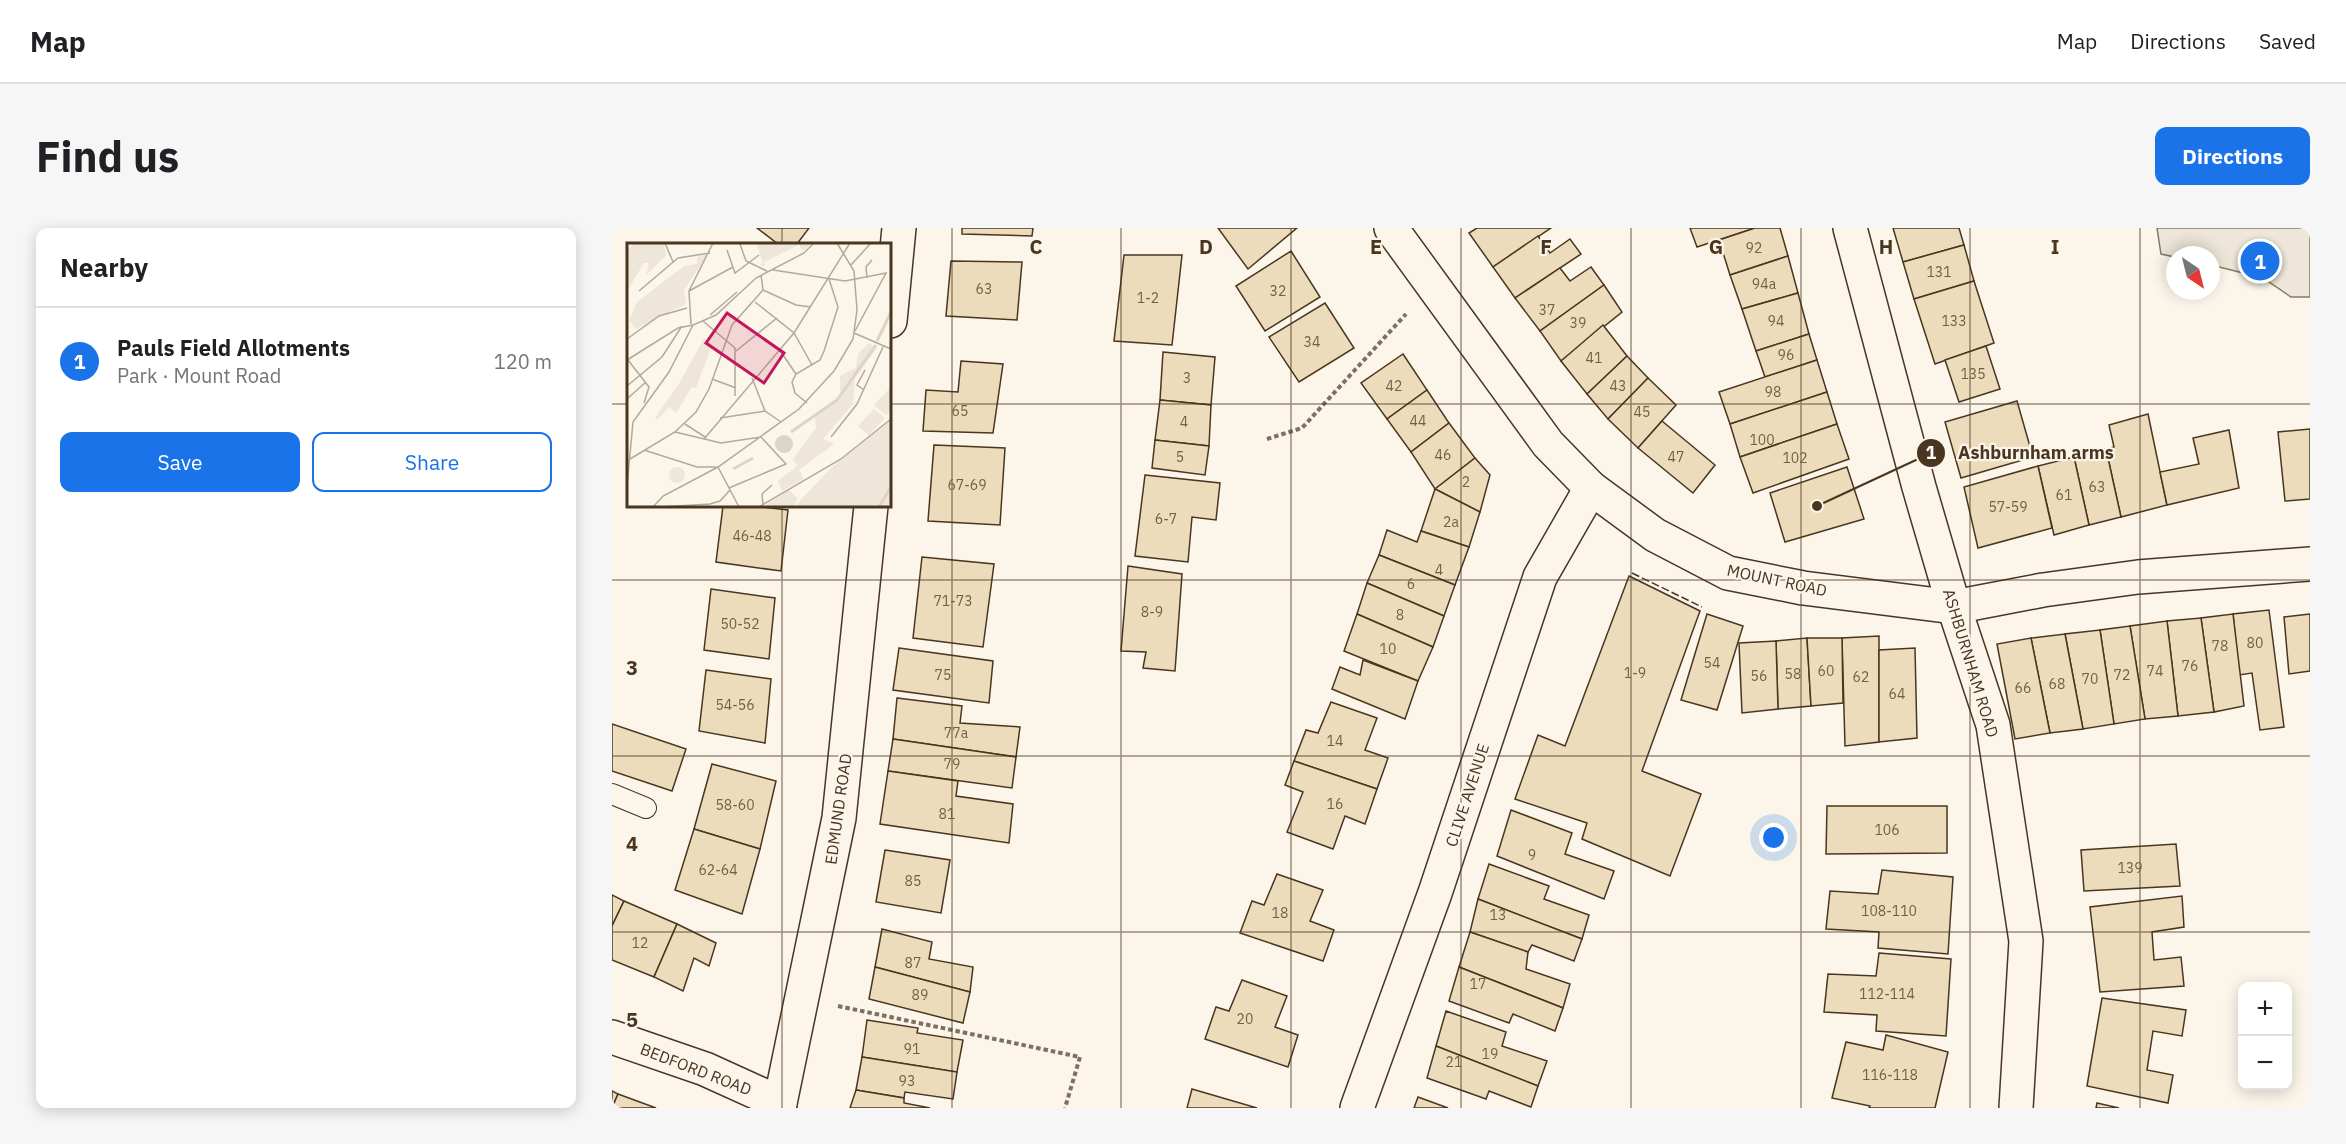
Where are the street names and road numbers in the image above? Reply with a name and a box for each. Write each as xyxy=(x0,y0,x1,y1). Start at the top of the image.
street label: MOUNT ROAD xyxy=(1725,560,1829,600)
street label: ASHBURNHAM ROAD xyxy=(1939,586,2003,740)
street label: CLIVE AVENUE xyxy=(1441,741,1493,849)
street label: EDMUND ROAD xyxy=(820,752,856,866)
street label: BEDFORD ROAD xyxy=(638,1039,754,1099)

